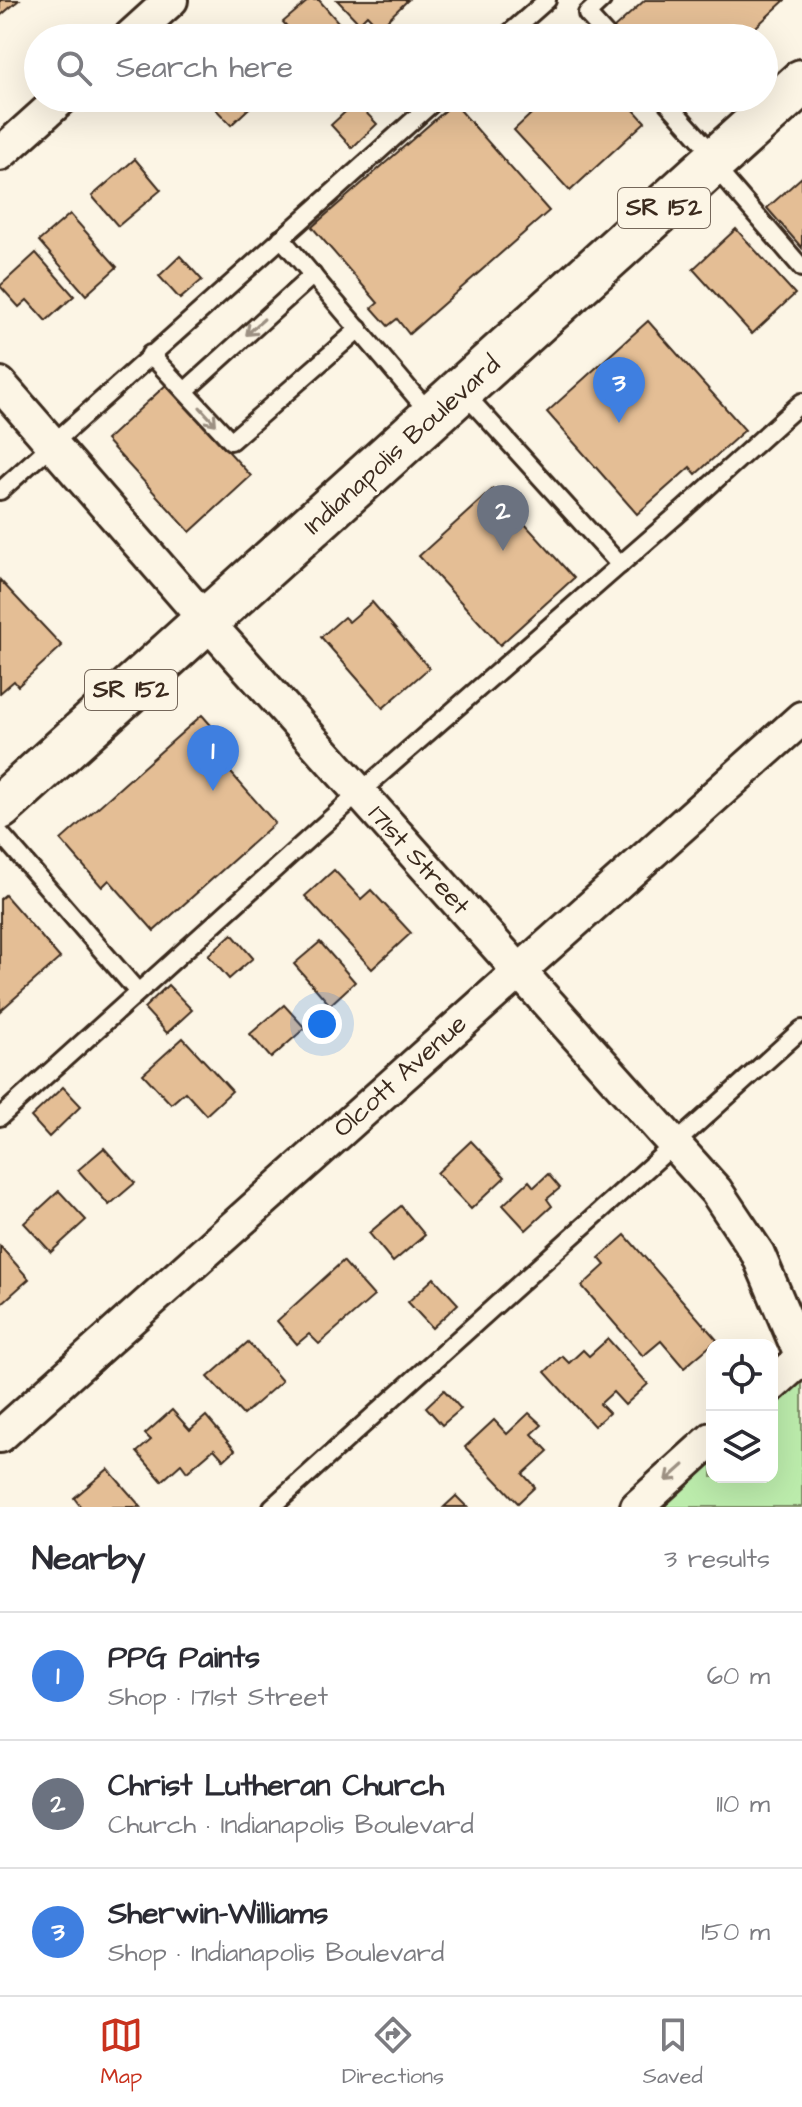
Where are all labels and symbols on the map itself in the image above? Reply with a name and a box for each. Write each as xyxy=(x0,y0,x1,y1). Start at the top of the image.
road number: SR 152 xyxy=(618,188,710,228)
one-way arrow xyxy=(246,318,266,336)
street label: Indianapolis Boulevard xyxy=(296,347,508,543)
pin: 3 xyxy=(593,357,645,423)
one-way arrow xyxy=(198,405,216,425)
pin: 2 xyxy=(477,485,529,551)
road number: SR 152 xyxy=(85,670,177,710)
pin: 1 xyxy=(187,725,239,791)
street label: 171st Street xyxy=(360,797,478,923)
your location xyxy=(302,1004,342,1044)
street label: Olcott Avenue xyxy=(325,1006,475,1146)
one-way arrow xyxy=(665,1464,685,1482)

